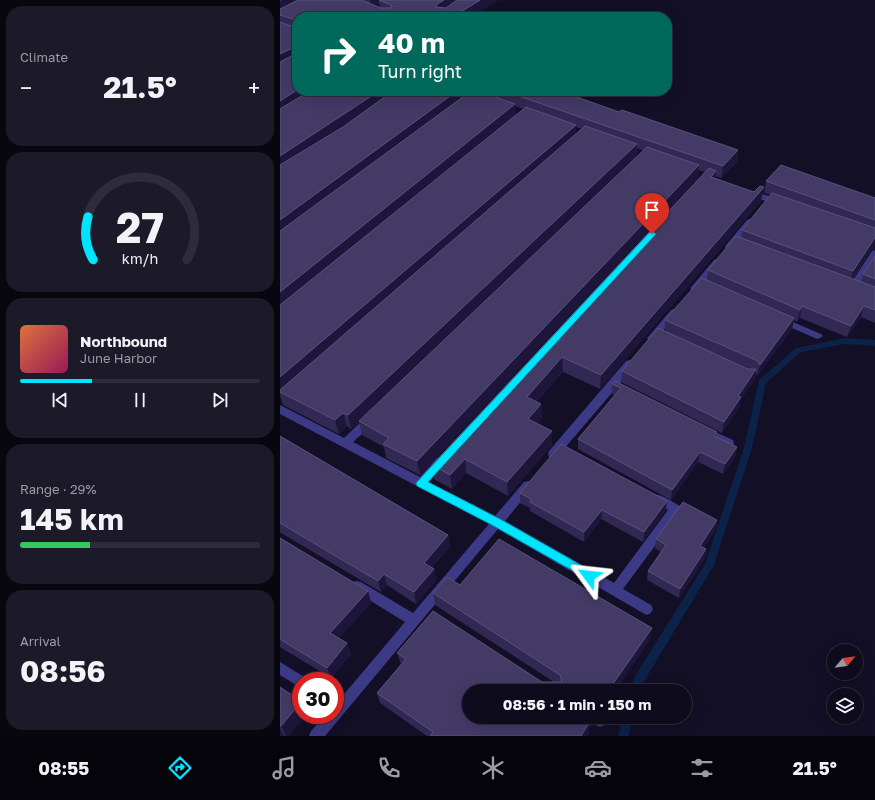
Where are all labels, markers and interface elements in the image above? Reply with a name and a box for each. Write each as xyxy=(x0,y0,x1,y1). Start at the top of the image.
text: 40 m xyxy=(378,26,445,59)
icon: right xyxy=(312,28,364,80)
text: Climate xyxy=(20,49,68,65)
text: Turn right xyxy=(378,60,462,82)
text: 21.5° xyxy=(103,69,177,105)
text: − xyxy=(20,74,32,101)
text: + xyxy=(248,74,260,101)
pin xyxy=(635,193,669,234)
icon: arrive xyxy=(641,199,663,221)
text: 27 xyxy=(116,202,164,252)
text: km/h xyxy=(122,250,158,267)
text: Northbound xyxy=(80,332,167,350)
text: June Harbor xyxy=(80,350,157,366)
icon: previous xyxy=(49,389,71,411)
icon: pause xyxy=(129,389,151,411)
icon: next xyxy=(209,389,231,411)
text: Range · 29% xyxy=(20,481,96,497)
text: 145 km xyxy=(20,501,124,537)
position arrow xyxy=(568,555,610,597)
text: Arrival xyxy=(20,633,61,649)
north arrow xyxy=(827,644,863,680)
map controls xyxy=(827,644,863,724)
text: 08:56 xyxy=(20,653,106,689)
speed limit sign: 30 xyxy=(292,672,344,724)
button: layers xyxy=(827,688,863,724)
text: 08:56 · 1 min · 150 m xyxy=(503,695,651,713)
icon: directions xyxy=(166,754,194,782)
icon: music xyxy=(270,754,298,782)
icon: phone xyxy=(375,754,403,782)
icon: climate xyxy=(479,754,507,782)
icon: car xyxy=(584,754,612,782)
icon: filters xyxy=(688,754,716,782)
text: 08:55 xyxy=(38,757,89,779)
text: 21.5° xyxy=(793,757,837,779)

